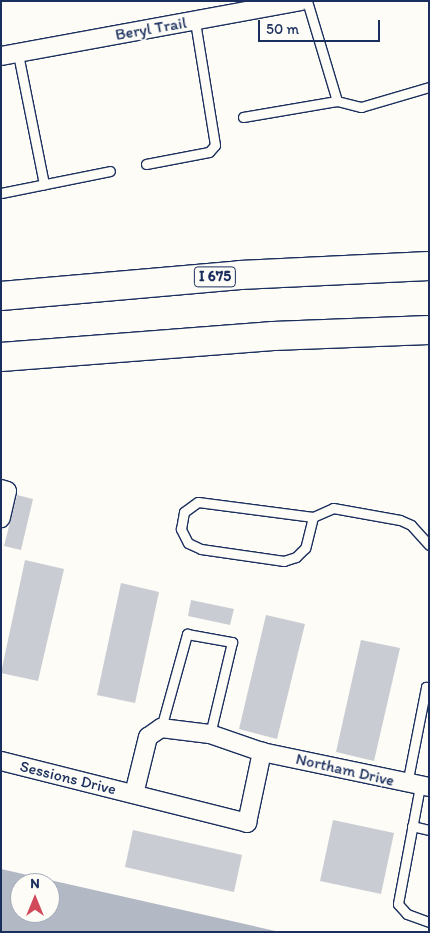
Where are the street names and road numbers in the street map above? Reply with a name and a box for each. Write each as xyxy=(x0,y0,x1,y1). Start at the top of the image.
street label: Beryl Trail xyxy=(114,13,188,45)
road number: I 675 xyxy=(194,264,236,290)
street label: Northam Drive xyxy=(294,749,396,791)
street label: Sessions Drive xyxy=(18,757,118,799)

